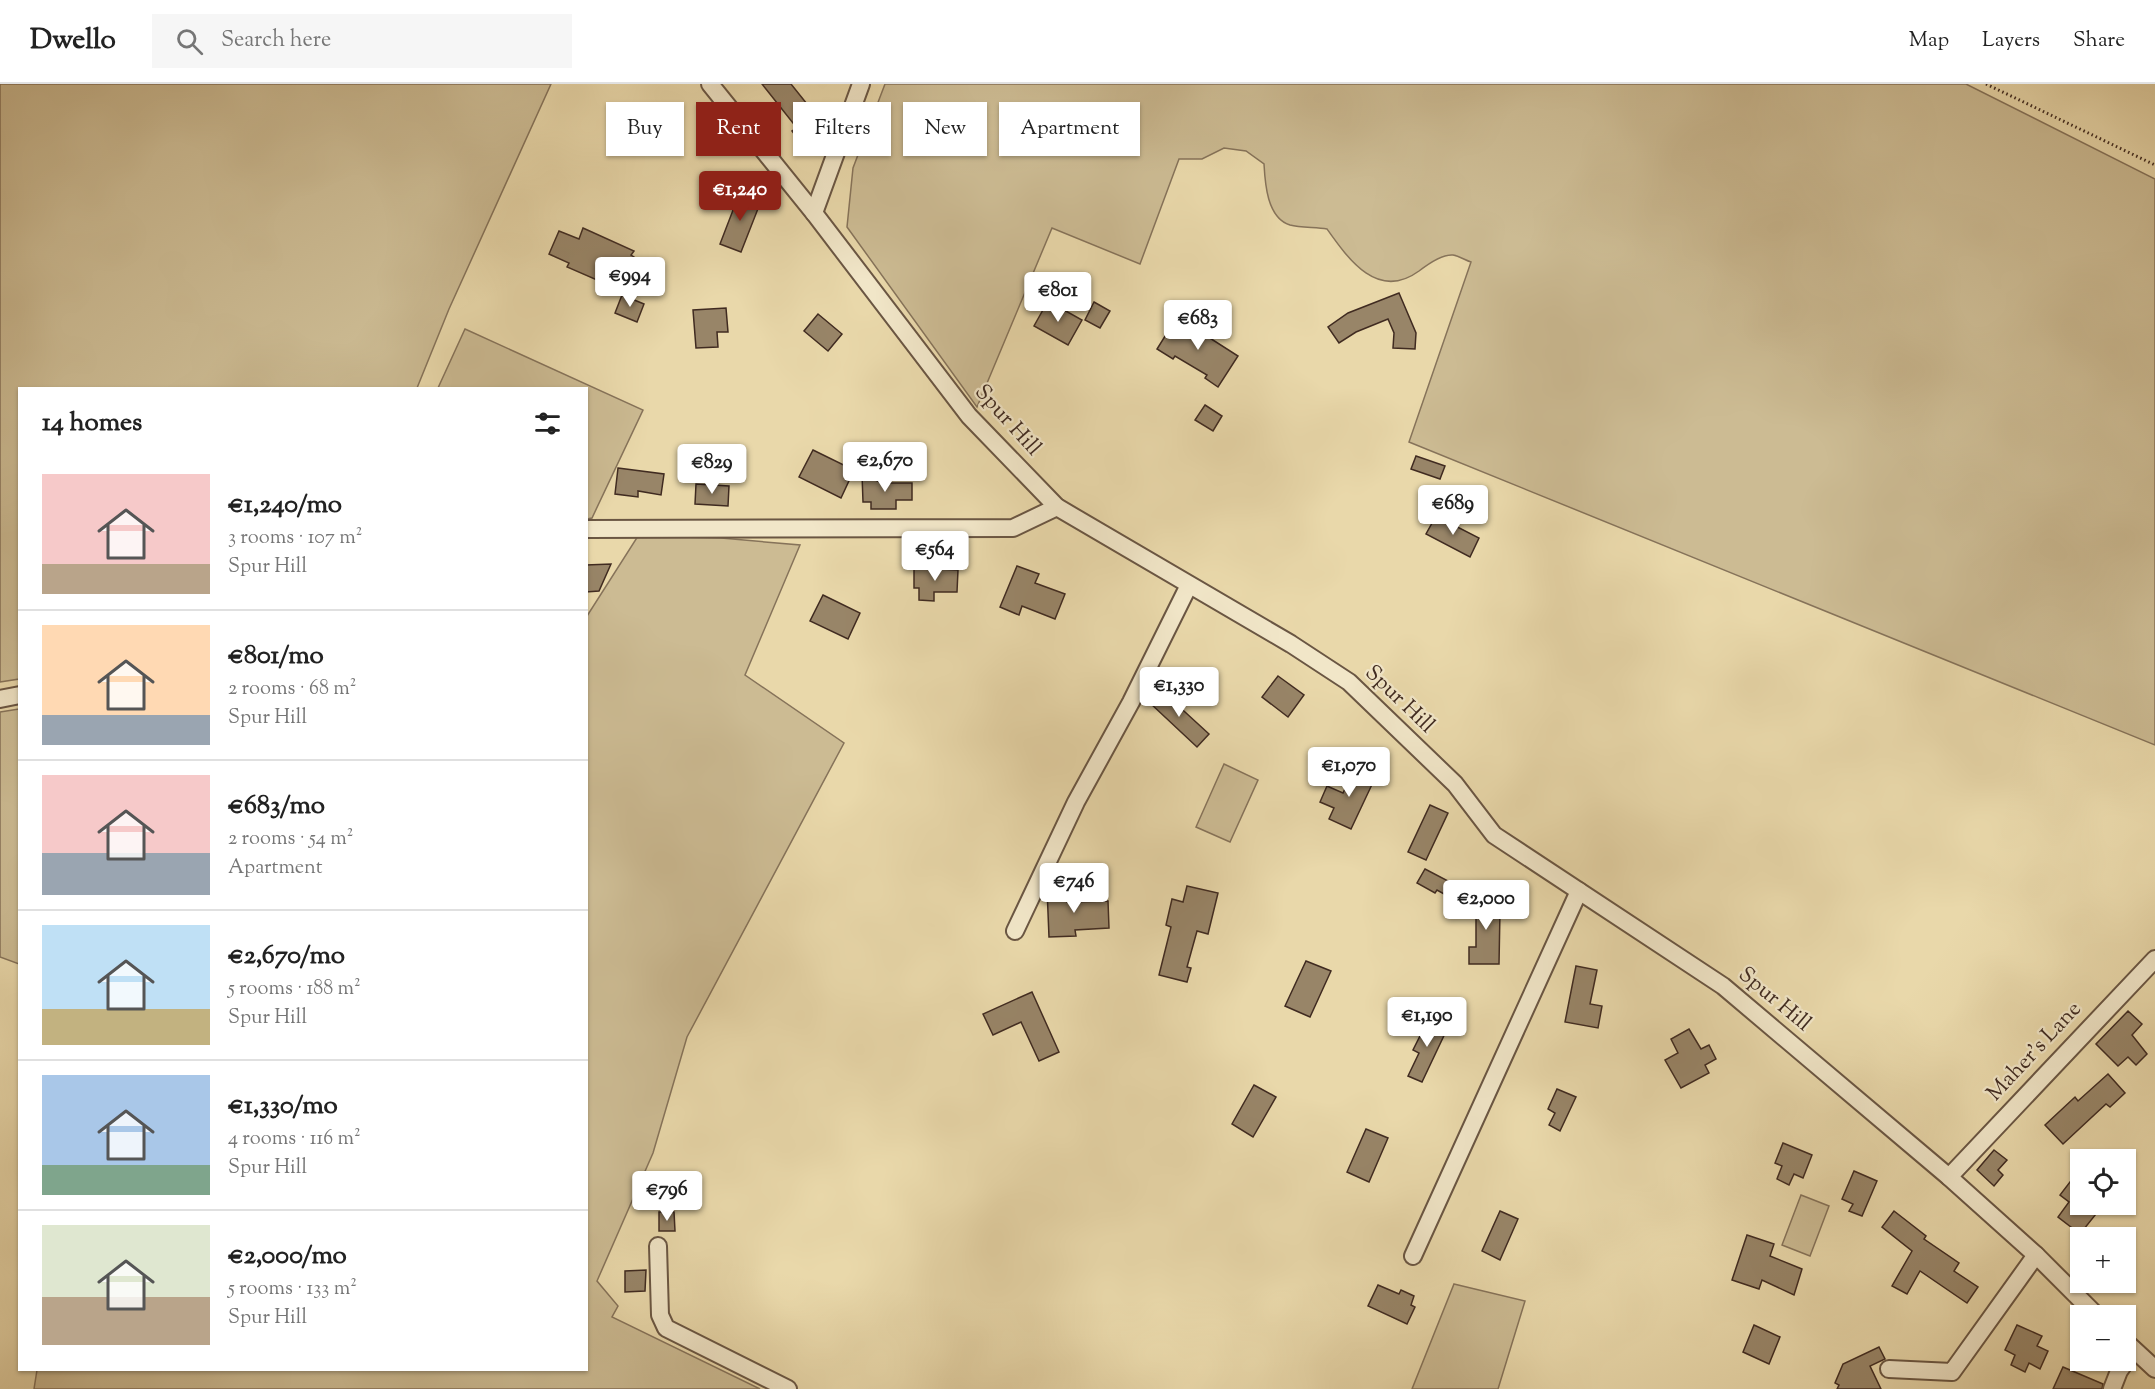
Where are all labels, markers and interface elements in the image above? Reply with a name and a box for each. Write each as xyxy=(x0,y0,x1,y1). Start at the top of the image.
search box xyxy=(152,14,572,68)
text: Dwello xyxy=(30,21,116,61)
icon: search xyxy=(173,25,206,58)
text: Search here xyxy=(221,25,331,57)
text: Map xyxy=(1909,26,1949,56)
text: Layers xyxy=(1982,26,2040,56)
text: Share xyxy=(2073,26,2125,56)
chip: Buy xyxy=(606,102,684,156)
chip: Rent xyxy=(696,102,781,156)
chip: Filters xyxy=(793,102,891,156)
chip: New xyxy=(903,102,987,156)
chip: Apartment xyxy=(999,102,1140,156)
pin: €1,240 xyxy=(691,171,789,222)
text: €1,240 xyxy=(713,176,767,205)
pin: €994 xyxy=(594,257,666,308)
text: €994 xyxy=(609,262,651,291)
pin: €801 xyxy=(1022,272,1094,323)
text: €801 xyxy=(1038,277,1078,306)
pin: €683 xyxy=(1162,300,1234,351)
text: €683 xyxy=(1178,305,1218,334)
street label: Spur Hill xyxy=(966,378,1048,464)
text: 14 homes xyxy=(42,405,142,442)
icon: filters xyxy=(531,407,564,440)
pin: €2,670 xyxy=(836,442,934,493)
pin: €829 xyxy=(676,444,748,495)
text: €2,670 xyxy=(857,447,913,476)
text: €829 xyxy=(691,449,733,478)
pin: €689 xyxy=(1417,485,1489,536)
text: €1,240/mo xyxy=(228,487,342,524)
text: €689 xyxy=(1432,490,1474,519)
icon: home xyxy=(90,498,162,570)
text: 3 rooms · 107 m² xyxy=(228,524,362,553)
pin: €564 xyxy=(899,531,971,582)
text: €564 xyxy=(916,536,954,565)
text: Spur Hill xyxy=(228,553,307,582)
text: €801/mo xyxy=(228,638,324,675)
icon: home xyxy=(90,649,162,721)
street label: Spur Hill xyxy=(1357,658,1441,742)
pin: €1,330 xyxy=(1130,667,1228,718)
text: €1,330 xyxy=(1154,672,1204,701)
text: 2 rooms · 68 m² xyxy=(228,675,356,704)
text: Spur Hill xyxy=(228,704,307,733)
pin: €1,070 xyxy=(1300,747,1398,798)
text: €1,070 xyxy=(1322,752,1376,781)
text: €683/mo xyxy=(228,788,325,825)
icon: home xyxy=(90,799,162,871)
text: 2 rooms · 54 m² xyxy=(228,825,353,854)
text: Apartment xyxy=(228,854,323,883)
pin: €746 xyxy=(1038,863,1110,914)
text: €746 xyxy=(1054,868,1094,897)
pin: €2,000 xyxy=(1437,880,1535,931)
text: €2,000 xyxy=(1457,885,1515,914)
text: €2,670/mo xyxy=(228,938,345,975)
icon: home xyxy=(90,949,162,1021)
street label: Spur Hill xyxy=(1730,960,1818,1040)
text: 5 rooms · 188 m² xyxy=(228,975,361,1004)
street label: Maher's Lane xyxy=(1980,995,2090,1109)
pin: €1,190 xyxy=(1378,997,1476,1048)
text: €1,190 xyxy=(1402,1002,1452,1031)
text: Spur Hill xyxy=(228,1004,307,1033)
text: €1,330/mo xyxy=(228,1088,338,1125)
icon: home xyxy=(90,1099,162,1171)
text: 4 rooms · 116 m² xyxy=(228,1125,361,1154)
map controls xyxy=(2070,1149,2136,1371)
button: locate xyxy=(2070,1149,2136,1215)
text: Spur Hill xyxy=(228,1154,307,1183)
pin: €796 xyxy=(631,1171,703,1222)
text: €796 xyxy=(646,1176,688,1205)
button: + xyxy=(2070,1227,2136,1293)
text: €2,000/mo xyxy=(228,1238,347,1275)
icon: home xyxy=(90,1249,162,1321)
text: 5 rooms · 133 m² xyxy=(228,1275,357,1304)
text: Spur Hill xyxy=(228,1304,307,1333)
button: − xyxy=(2070,1305,2136,1371)

